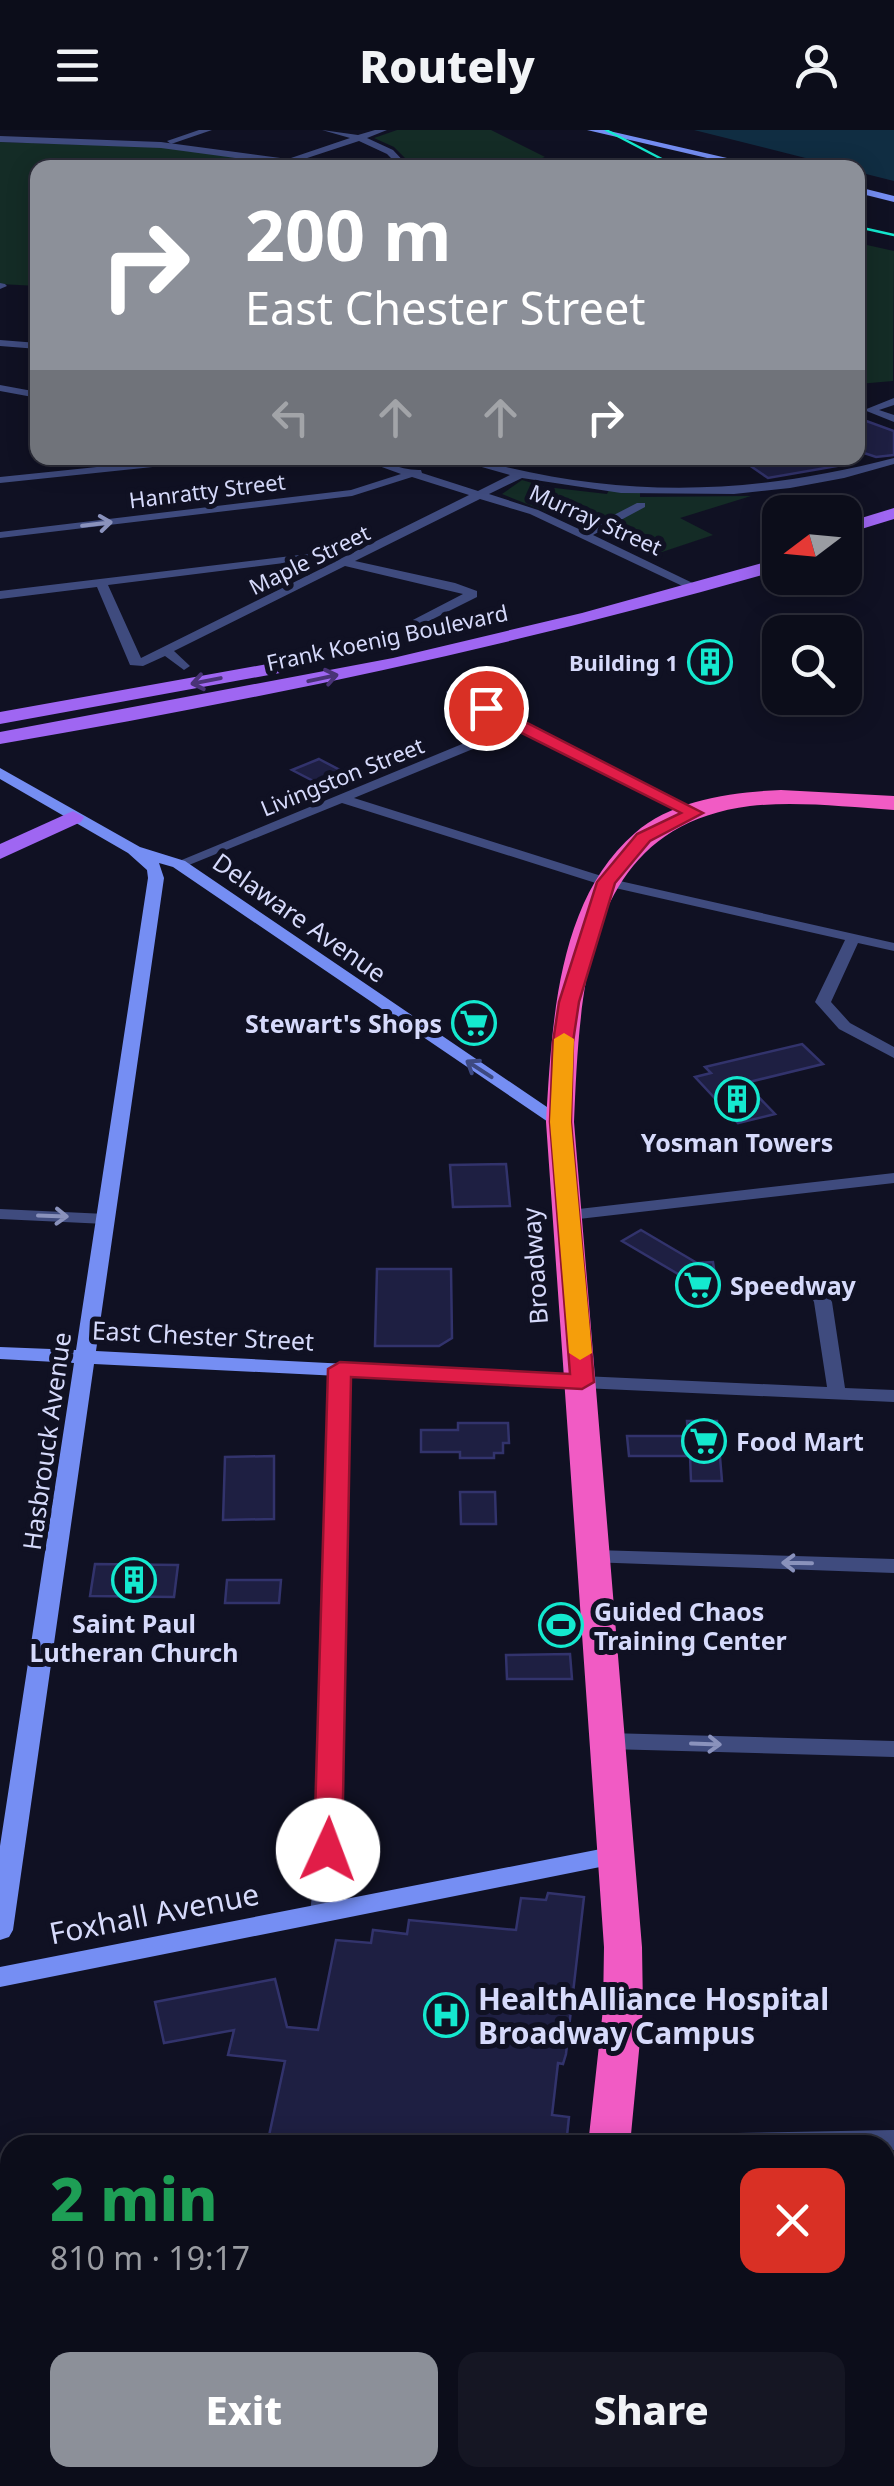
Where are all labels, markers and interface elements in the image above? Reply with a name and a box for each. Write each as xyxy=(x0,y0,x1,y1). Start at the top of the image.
text: Routely xyxy=(359,35,535,96)
icon: menu xyxy=(50,38,105,93)
icon: person xyxy=(789,38,844,93)
text: 200 m xyxy=(245,186,452,282)
icon: right xyxy=(80,200,210,330)
text: East Chester Street xyxy=(245,277,646,338)
icon: left xyxy=(263,390,318,445)
icon: ahead xyxy=(368,390,423,445)
icon: ahead xyxy=(473,390,528,445)
icon: right xyxy=(578,390,633,445)
street label: Hanratty Street xyxy=(127,466,287,514)
street label: Murray Street xyxy=(525,476,667,562)
north arrow xyxy=(762,495,862,595)
map controls xyxy=(762,495,862,715)
one-way arrow xyxy=(80,514,112,533)
street label: Maple Street xyxy=(244,517,375,601)
street label: Frank Koenig Boulevard xyxy=(264,597,510,677)
button: search xyxy=(762,615,862,715)
building icon: Building 1 xyxy=(687,639,733,685)
place label: Building 1 xyxy=(569,647,678,677)
pin xyxy=(444,666,529,751)
one-way arrow xyxy=(306,667,338,686)
one-way arrow xyxy=(191,673,223,692)
icon: arrive xyxy=(459,681,514,736)
street label: Livingston Street xyxy=(256,730,428,822)
street label: Delaware Avenue xyxy=(206,844,394,990)
supermarket icon: Stewart's Shops xyxy=(451,1000,497,1046)
place label: Stewart's Shops xyxy=(245,1006,442,1040)
one-way arrow xyxy=(465,1058,494,1079)
building icon: Yosman Towers xyxy=(714,1076,760,1122)
place label: Yosman Towers xyxy=(641,1125,833,1159)
street label: Broadway xyxy=(513,1206,555,1326)
one-way arrow xyxy=(37,1207,69,1226)
supermarket icon: Speedway xyxy=(675,1262,721,1308)
place label: Speedway xyxy=(730,1268,857,1302)
street label: East Chester Street xyxy=(91,1312,315,1358)
street label: Hasbrouck Avenue xyxy=(14,1330,78,1552)
supermarket icon: Food Mart xyxy=(681,1418,727,1464)
place label: Food Mart xyxy=(736,1424,864,1458)
one-way arrow xyxy=(781,1554,813,1573)
building icon: Saint Paul Lutheran Church xyxy=(111,1557,157,1603)
place label: Guided Chaos Training Center xyxy=(594,1594,787,1657)
sports icon: Guided Chaos Training Center xyxy=(538,1602,584,1648)
place label: Saint Paul Lutheran Church xyxy=(29,1606,239,1669)
one-way arrow xyxy=(689,1734,721,1753)
position arrow xyxy=(276,1798,380,1902)
street label: Foxhall Avenue xyxy=(46,1873,262,1953)
place label: HealthAlliance Hospital Broadway Campus xyxy=(478,1978,829,2053)
hospital icon: HealthAlliance Hospital Broadway Campus xyxy=(423,1992,469,2038)
text: 2 min xyxy=(50,2157,218,2239)
button: close xyxy=(740,2168,845,2273)
text: 810 m · 19:17 xyxy=(50,2236,250,2279)
button: Exit xyxy=(50,2352,438,2467)
button: Share xyxy=(458,2352,845,2467)

